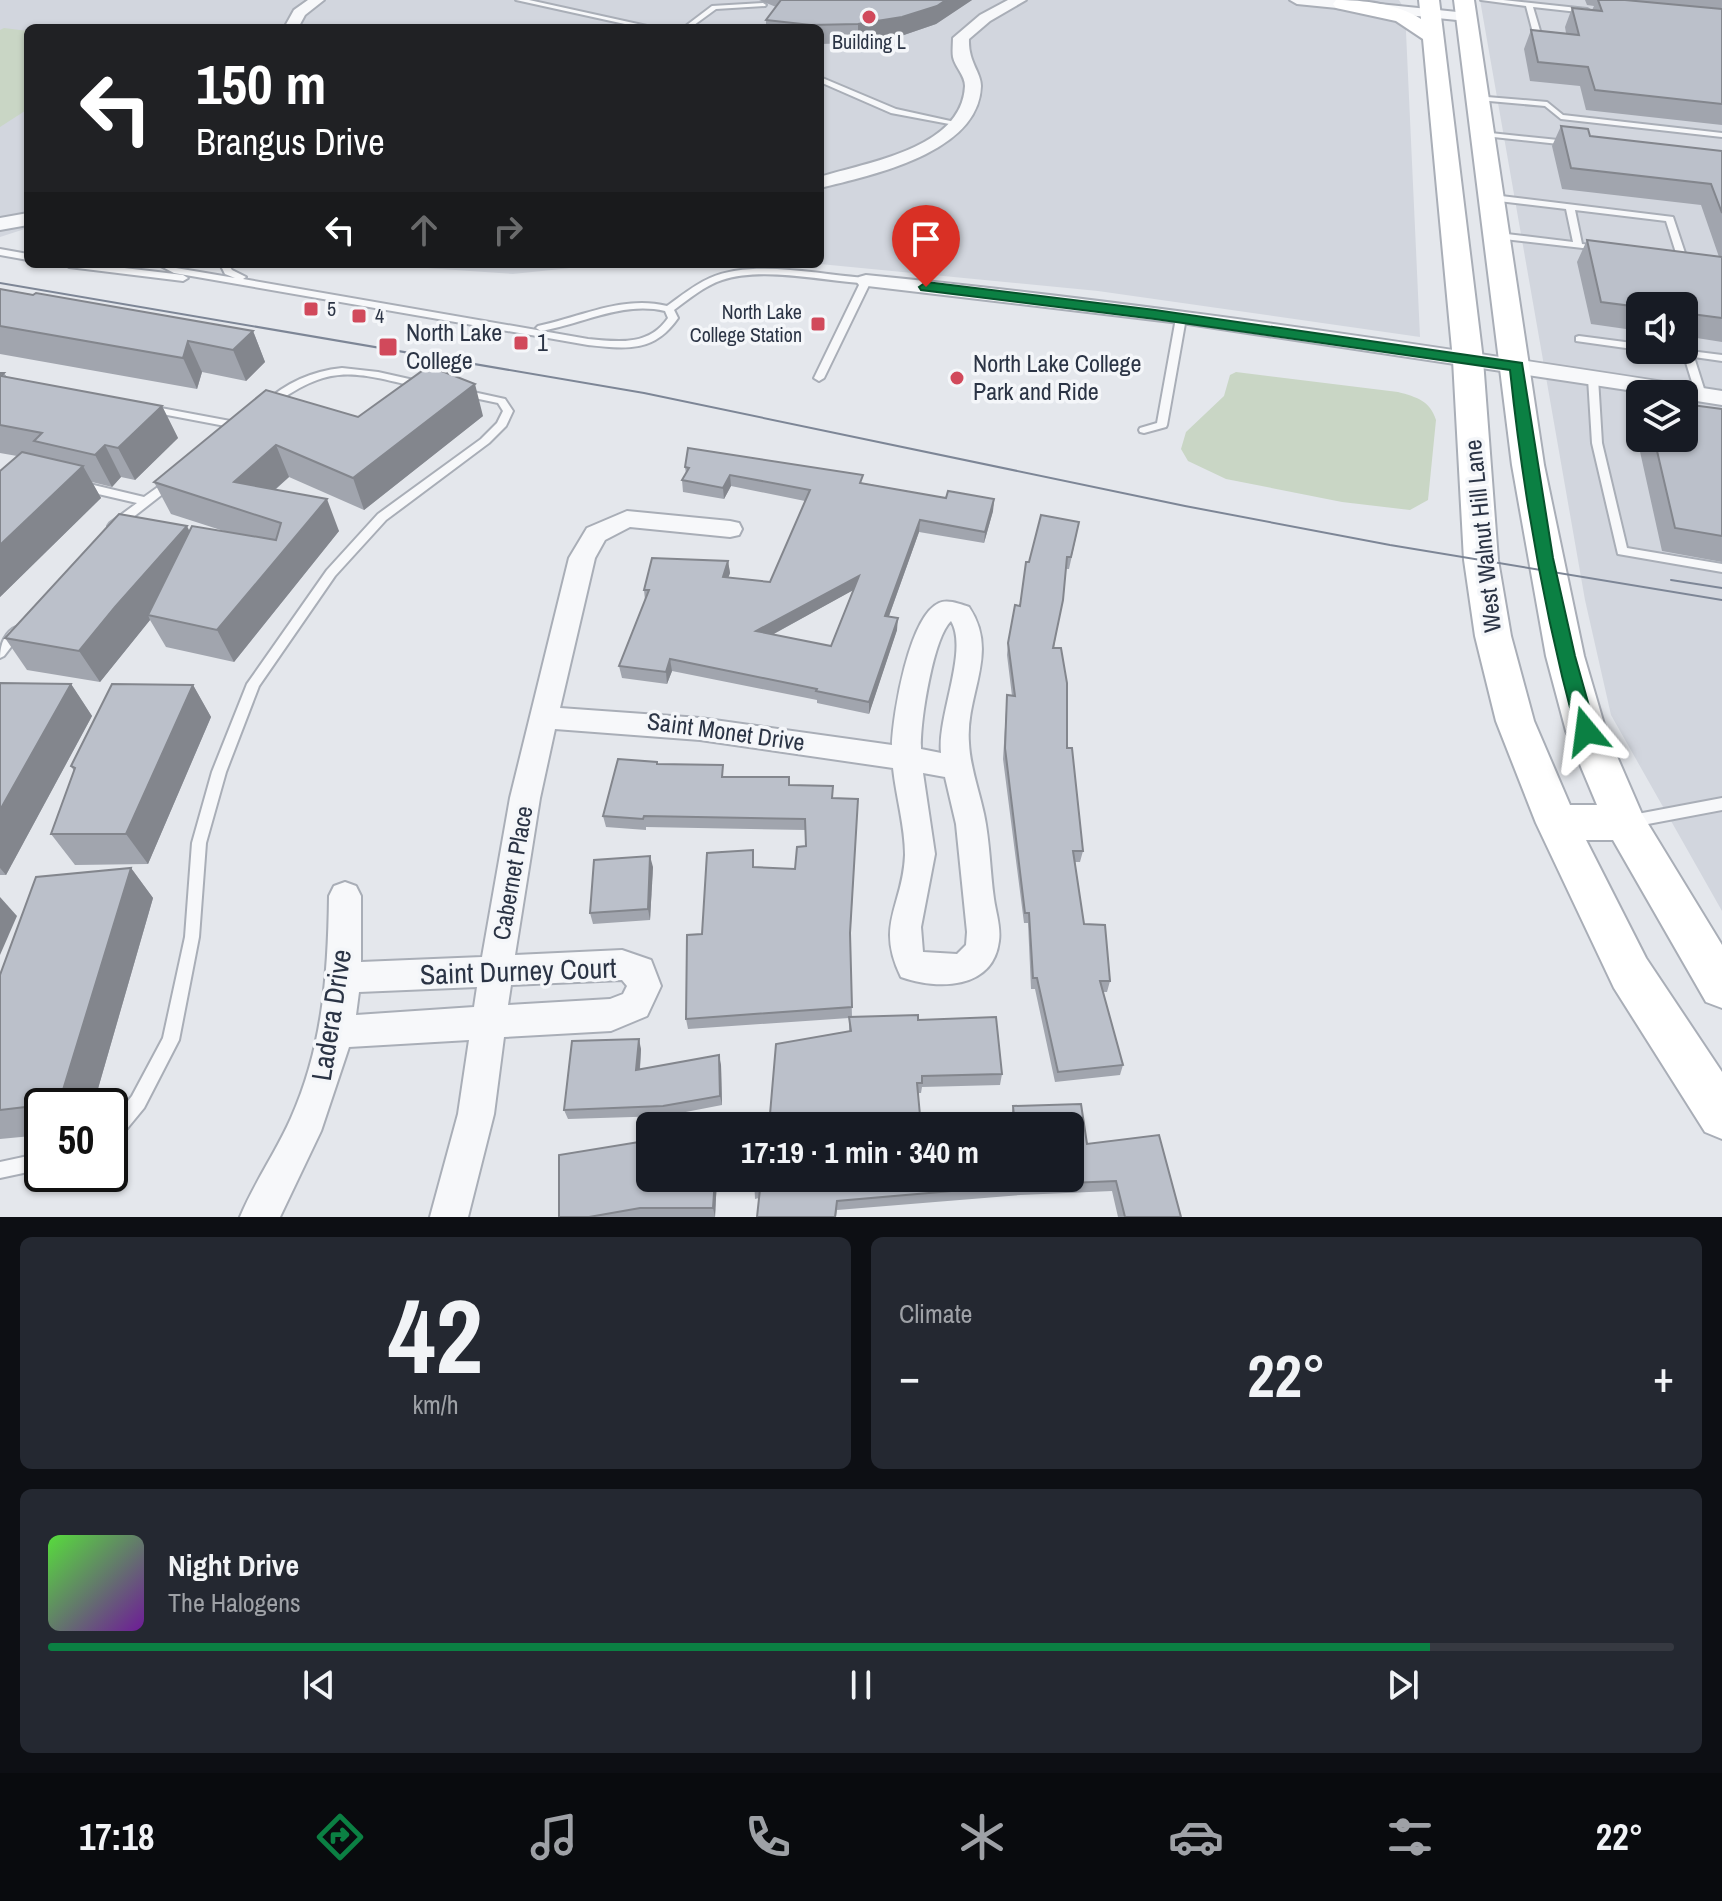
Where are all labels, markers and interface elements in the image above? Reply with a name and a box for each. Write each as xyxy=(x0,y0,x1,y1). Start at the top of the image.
marker: Building L xyxy=(860,8,878,26)
place label: Building L xyxy=(832,28,906,55)
text: 150 m xyxy=(196,46,326,121)
icon: left xyxy=(64,56,168,160)
text: Brangus Drive xyxy=(196,118,385,166)
pin xyxy=(892,205,960,287)
icon: left xyxy=(318,208,362,252)
icon: ahead xyxy=(402,208,446,252)
icon: right xyxy=(486,208,530,252)
icon: arrive xyxy=(904,217,948,261)
map controls xyxy=(1626,292,1698,452)
button: sound xyxy=(1626,292,1698,364)
place label: 5 xyxy=(327,295,336,322)
place label: North Lake College Station xyxy=(690,298,802,348)
marker: 5 xyxy=(302,300,320,318)
place label: 4 xyxy=(375,302,384,329)
marker: 4 xyxy=(350,307,368,325)
marker: North Lake College Station xyxy=(809,315,827,333)
place label: North Lake College xyxy=(406,316,502,376)
place label: 1 xyxy=(537,326,548,358)
marker: 1 xyxy=(512,334,530,352)
marker: North Lake College xyxy=(377,336,399,358)
place label: North Lake College Park and Ride xyxy=(973,347,1141,407)
marker: North Lake College Park and Ride xyxy=(948,369,966,387)
button: layers xyxy=(1626,380,1698,452)
street label: West Walnut Hill Lane xyxy=(1456,438,1508,634)
position arrow xyxy=(1544,689,1628,773)
street label: Saint Monet Drive xyxy=(645,704,807,758)
street label: Cabernet Place xyxy=(484,803,540,942)
street label: Ladera Drive xyxy=(302,946,360,1084)
street label: Saint Durney Court xyxy=(419,949,617,993)
speed limit sign: 50 xyxy=(24,1088,128,1192)
text: 17:19 · 1 min · 340 m xyxy=(741,1132,979,1172)
text: 42 xyxy=(388,1265,483,1405)
text: Climate xyxy=(899,1296,972,1331)
text: 22° xyxy=(1247,1335,1326,1416)
text: − xyxy=(899,1346,920,1406)
text: + xyxy=(1653,1346,1674,1406)
text: km/h xyxy=(412,1387,459,1422)
text: Night Drive xyxy=(168,1545,299,1585)
text: The Halogens xyxy=(168,1585,301,1620)
icon: previous xyxy=(297,1663,341,1707)
icon: pause xyxy=(839,1663,883,1707)
icon: next xyxy=(1381,1663,1425,1707)
icon: directions xyxy=(312,1809,368,1865)
icon: music xyxy=(526,1809,582,1865)
icon: phone xyxy=(740,1809,796,1865)
icon: climate xyxy=(954,1809,1010,1865)
icon: car xyxy=(1168,1809,1224,1865)
icon: filters xyxy=(1382,1809,1438,1865)
text: 17:18 xyxy=(79,1813,154,1861)
text: 22° xyxy=(1596,1813,1643,1861)

